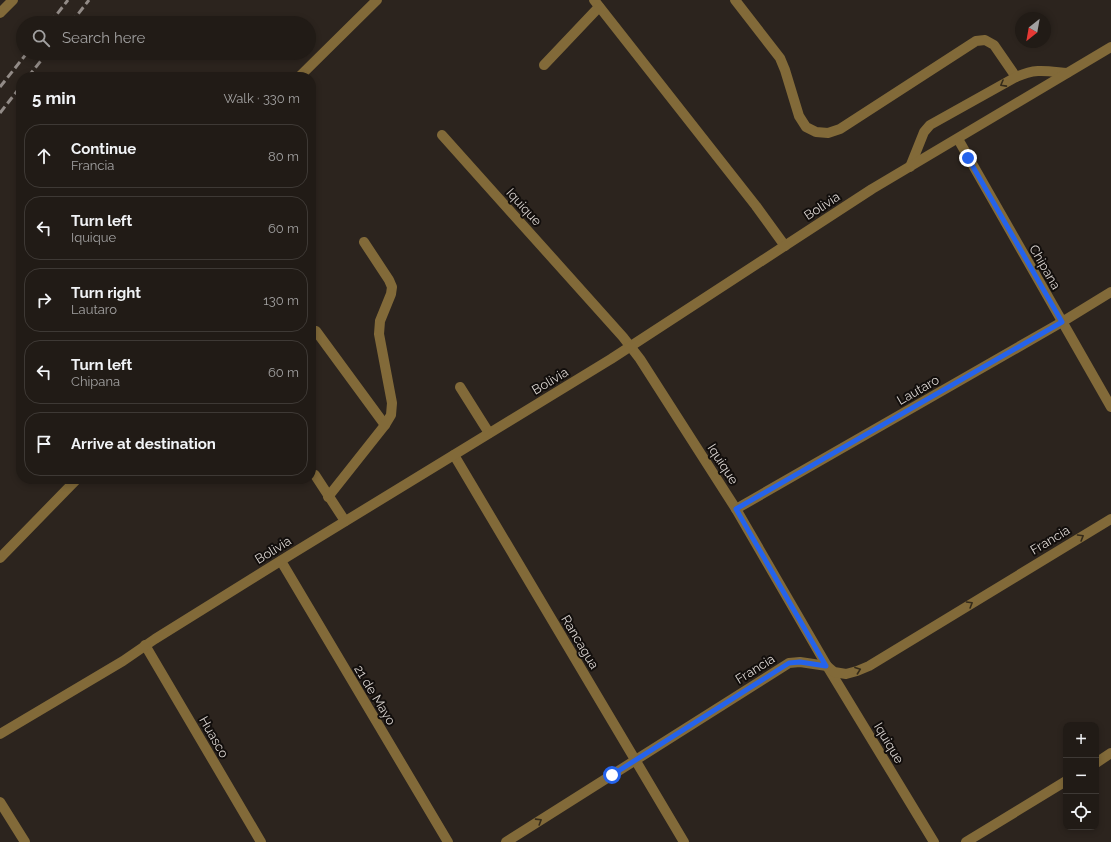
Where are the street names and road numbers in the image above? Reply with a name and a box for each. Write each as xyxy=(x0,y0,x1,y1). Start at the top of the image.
street label: Iquique xyxy=(503,185,545,229)
street label: Bolivia xyxy=(801,189,843,223)
street label: Chipana xyxy=(1026,242,1064,292)
street label: Bolivia xyxy=(529,364,571,398)
street label: Lautaro xyxy=(894,372,942,408)
street label: Iquique xyxy=(704,441,742,487)
street label: Francia xyxy=(1028,522,1072,558)
street label: Bolivia xyxy=(252,533,294,567)
street label: Rancagua xyxy=(558,612,602,672)
street label: Francia xyxy=(733,651,777,687)
street label: 21 de Mayo xyxy=(351,662,399,728)
street label: Huasco xyxy=(196,714,232,761)
street label: Iquique xyxy=(871,720,907,766)

